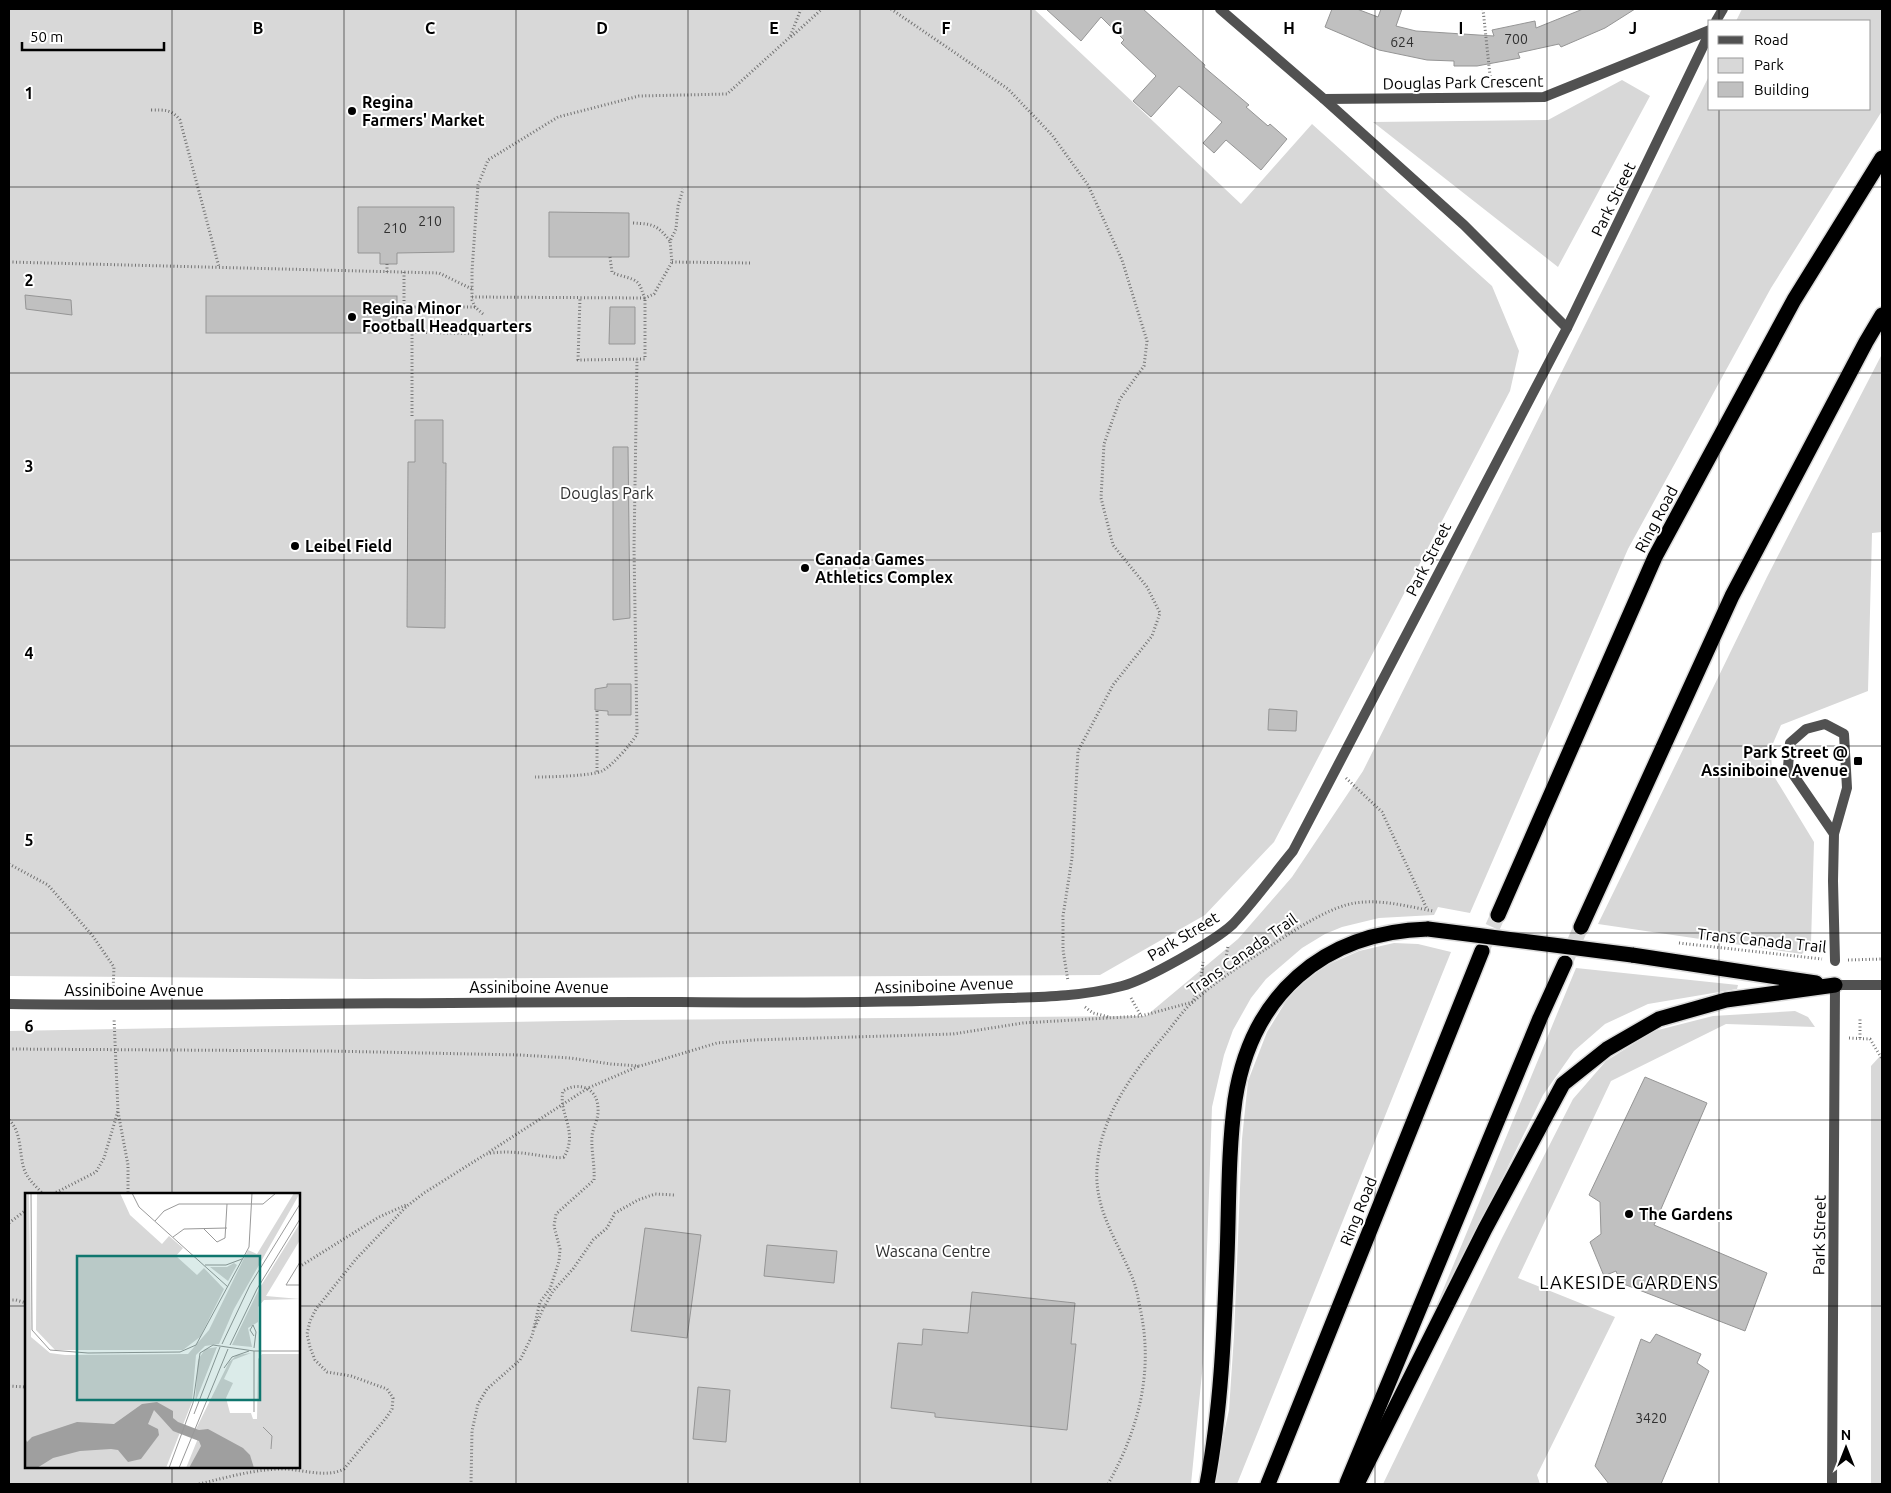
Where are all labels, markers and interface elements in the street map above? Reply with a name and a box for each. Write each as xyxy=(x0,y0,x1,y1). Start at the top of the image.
text: B xyxy=(253,19,263,37)
text: C xyxy=(425,19,435,37)
text: D xyxy=(596,19,608,37)
text: E xyxy=(769,19,779,37)
text: F xyxy=(942,19,951,37)
text: G xyxy=(1111,19,1123,37)
text: H xyxy=(1283,19,1295,37)
text: I xyxy=(1459,19,1463,37)
text: J xyxy=(1629,19,1637,37)
scale bar xyxy=(22,20,165,52)
legend xyxy=(1708,20,1871,110)
text: 50 m xyxy=(30,28,63,45)
house number: 700 xyxy=(1504,31,1528,47)
text: Road xyxy=(1754,31,1789,48)
house number: 624 xyxy=(1390,34,1414,50)
text: Park xyxy=(1754,56,1784,73)
street label: Douglas Park Crescent xyxy=(1382,72,1544,92)
text: Building xyxy=(1754,81,1809,98)
text: 1 xyxy=(24,84,34,102)
place label: Regina Farmers' Market xyxy=(362,93,485,129)
marker: Regina Farmers' Market xyxy=(346,105,358,117)
street label: Park Street xyxy=(1587,158,1639,239)
house number: 210 xyxy=(418,213,442,229)
house number: 210 xyxy=(383,220,407,236)
text: 2 xyxy=(24,271,34,289)
place label: Regina Minor Football Headquarters xyxy=(362,299,532,335)
marker: Regina Minor Football Headquarters xyxy=(346,311,358,323)
text: 3 xyxy=(24,457,34,475)
street label: Ring Road xyxy=(1631,483,1681,555)
park label: Douglas Park xyxy=(560,484,654,502)
street label: Park Street xyxy=(1402,519,1455,599)
place label: Leibel Field xyxy=(305,537,392,555)
marker: Leibel Field xyxy=(289,540,301,552)
place label: Canada Games Athletics Complex xyxy=(815,550,953,586)
marker: Canada Games Athletics Complex xyxy=(799,562,811,574)
text: 4 xyxy=(24,644,34,662)
place label: Park Street @ Assiniboine Avenue xyxy=(1701,743,1848,779)
marker: Park Street @ Assiniboine Avenue xyxy=(1852,755,1864,767)
text: 5 xyxy=(24,831,34,849)
street label: Park Street xyxy=(1144,907,1223,964)
street label: Trans Canada Trail xyxy=(1184,909,1300,999)
street label: Trans Canada Trail xyxy=(1697,924,1827,956)
street label: Assiniboine Avenue xyxy=(874,974,1014,996)
street label: Assiniboine Avenue xyxy=(469,978,609,996)
street label: Assiniboine Avenue xyxy=(64,981,204,999)
text: 6 xyxy=(24,1017,34,1035)
street label: Ring Road xyxy=(1336,1174,1380,1248)
inset map xyxy=(25,1193,300,1468)
street label: Park Street xyxy=(1809,1194,1829,1275)
place label: The Gardens xyxy=(1639,1205,1733,1223)
marker: The Gardens xyxy=(1623,1208,1635,1220)
park label: Wascana Centre xyxy=(875,1242,991,1260)
district label: LAKESIDE GARDENS xyxy=(1539,1272,1719,1292)
house number: 3420 xyxy=(1635,1410,1667,1426)
north arrow xyxy=(1821,1423,1871,1473)
text: N xyxy=(1841,1427,1851,1443)

